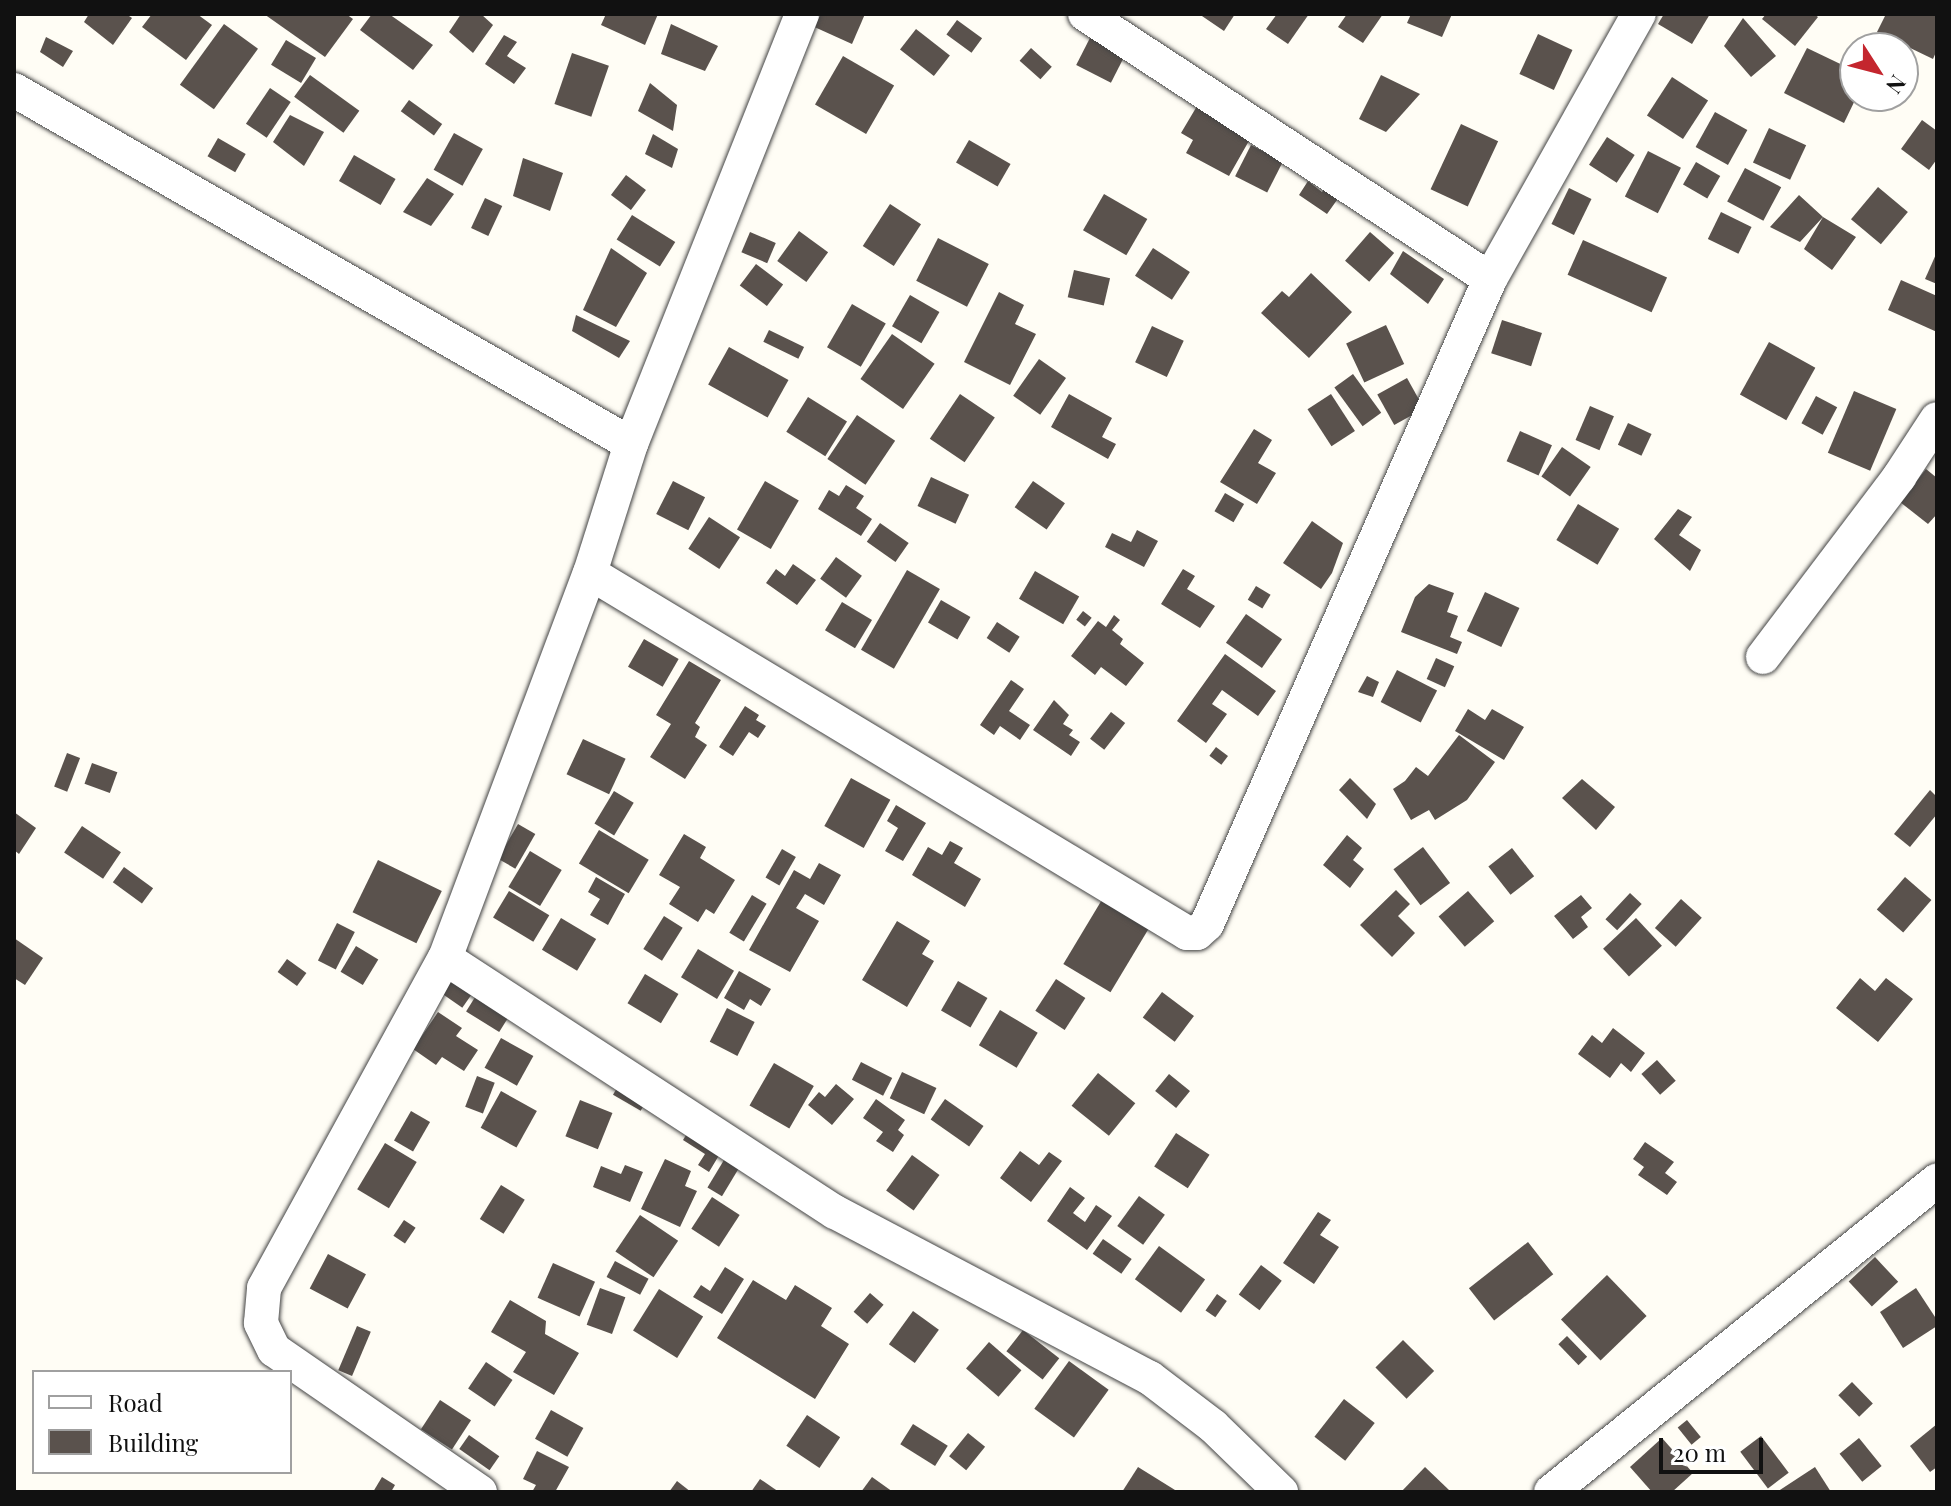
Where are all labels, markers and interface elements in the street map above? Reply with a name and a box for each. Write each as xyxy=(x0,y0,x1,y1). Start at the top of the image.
north arrow xyxy=(1839,32,1919,112)
text: N xyxy=(1880,70,1914,100)
legend xyxy=(32,1370,292,1474)
text: Road xyxy=(108,1386,163,1418)
scale bar xyxy=(1663,1422,1767,1472)
text: Building xyxy=(108,1426,198,1458)
text: 20 m xyxy=(1673,1436,1726,1468)

